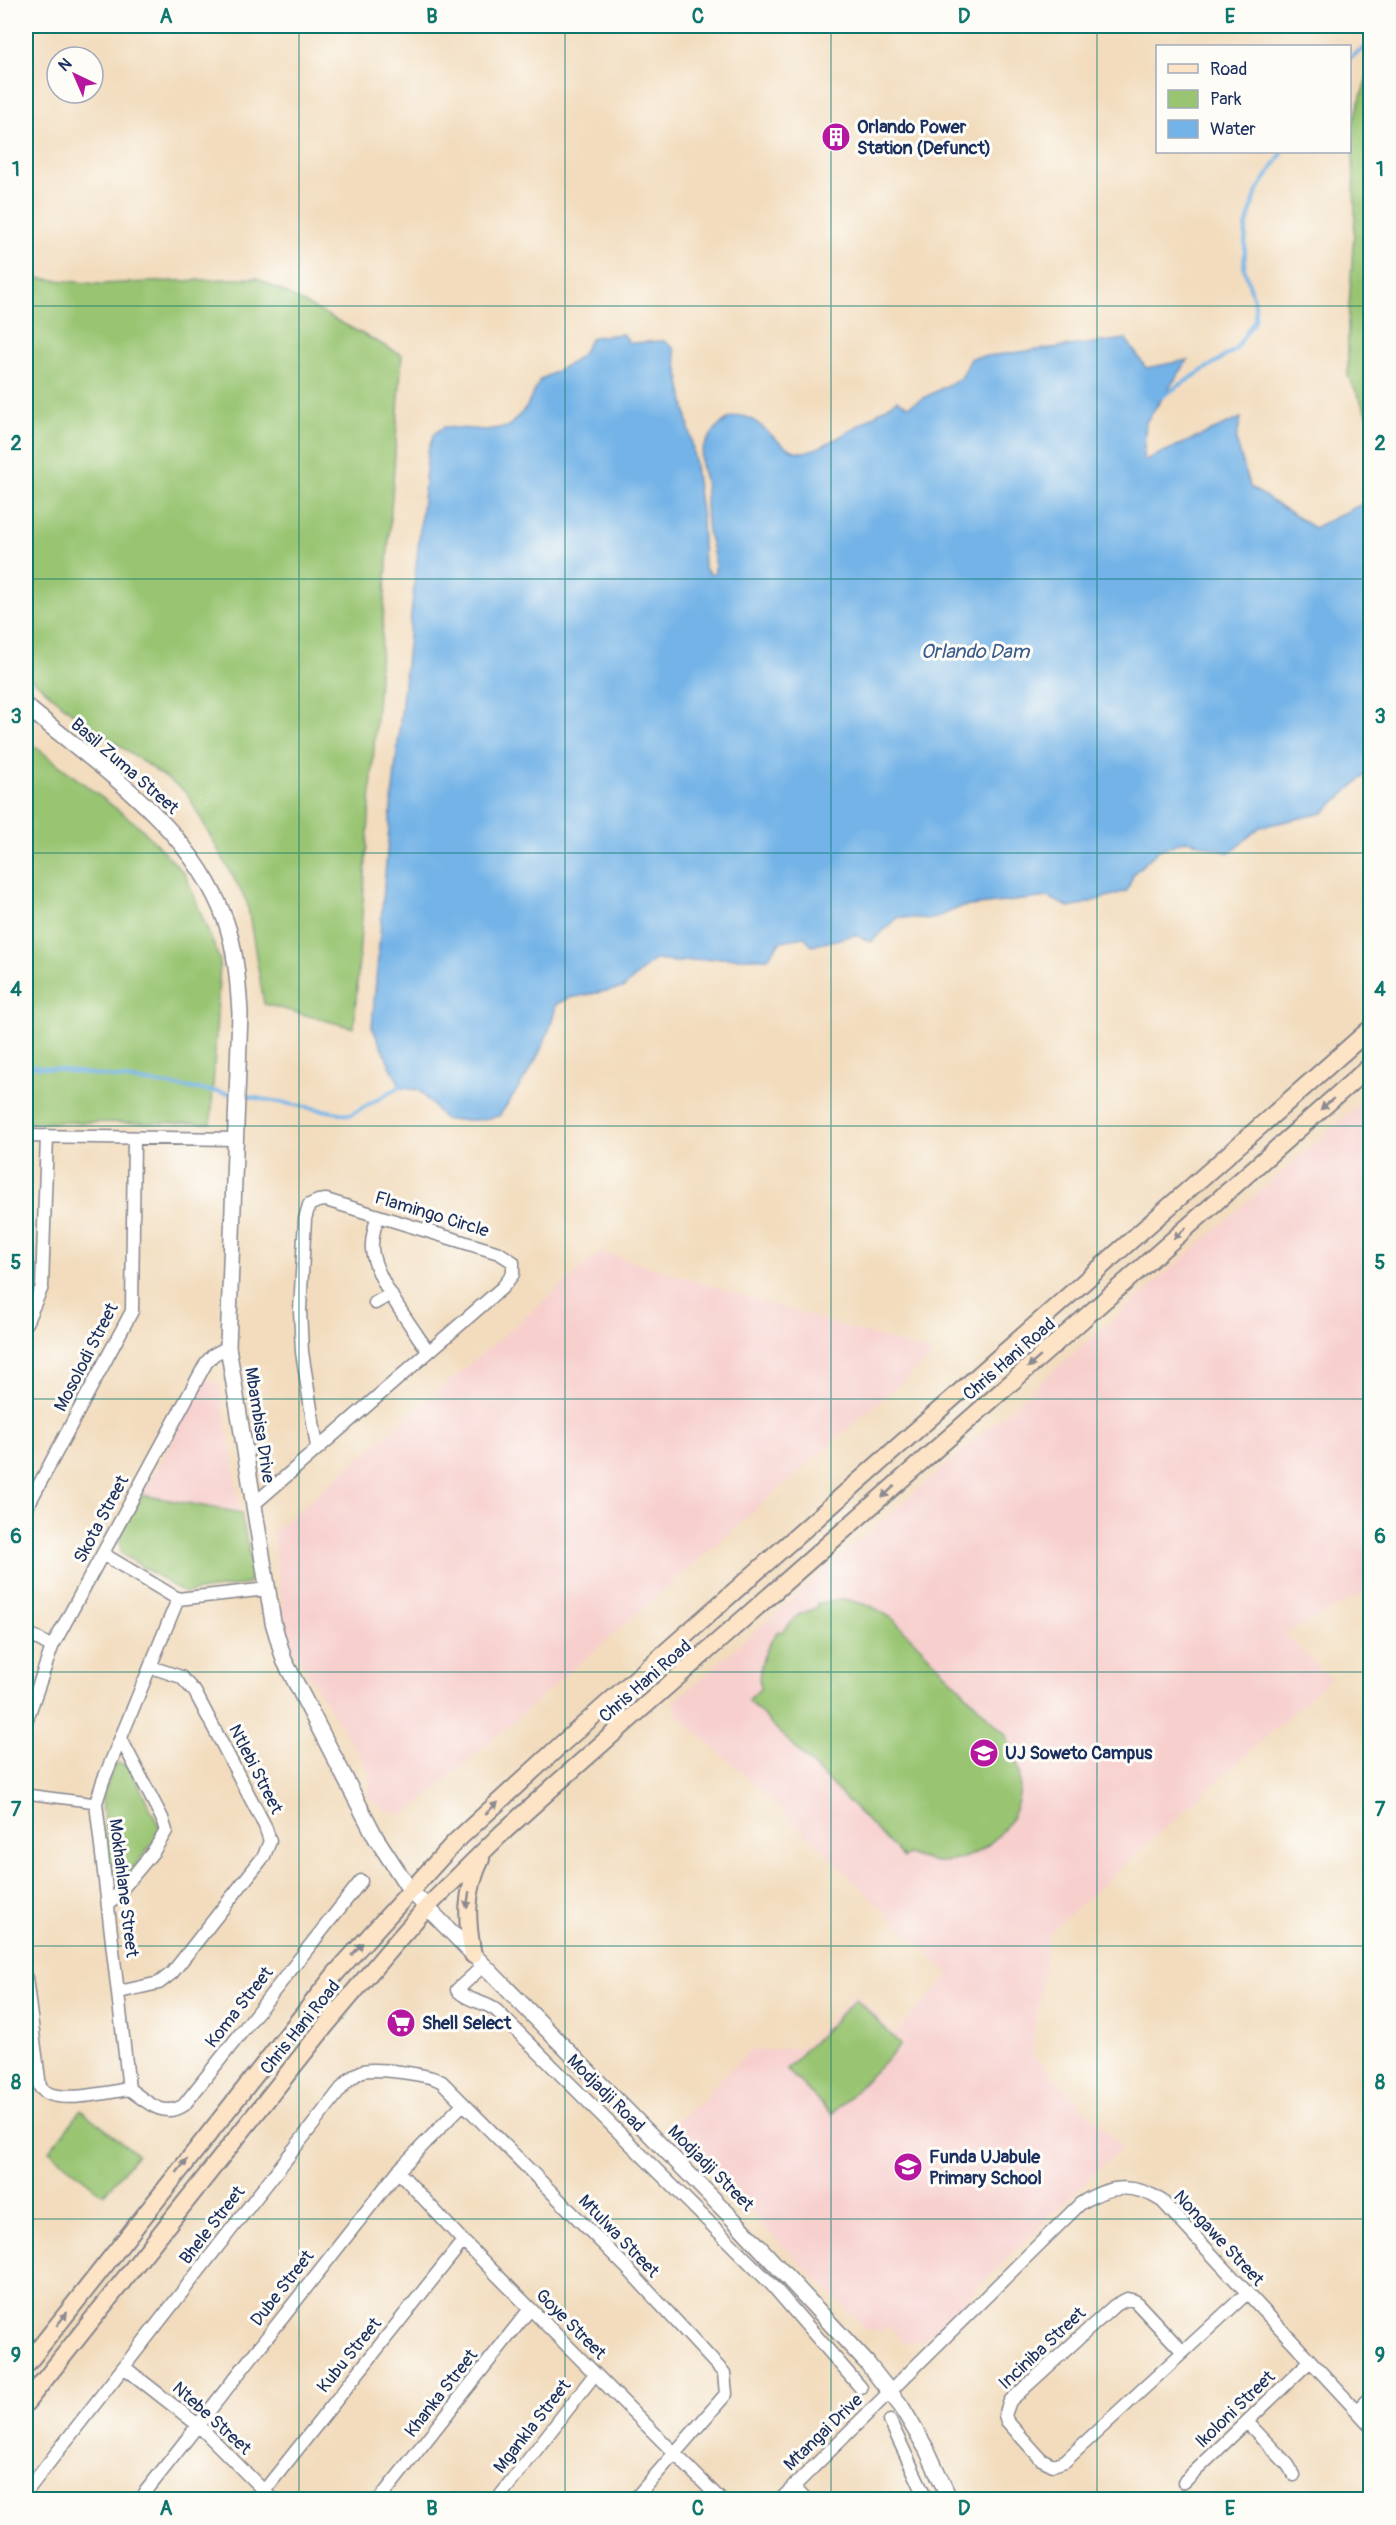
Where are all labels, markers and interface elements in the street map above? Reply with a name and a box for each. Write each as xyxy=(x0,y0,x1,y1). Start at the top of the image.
text: A xyxy=(160,4,173,29)
text: B xyxy=(426,4,438,29)
text: C xyxy=(692,4,704,29)
text: D xyxy=(958,4,971,29)
text: E xyxy=(1225,4,1236,29)
north arrow xyxy=(45,45,105,105)
legend xyxy=(1156,45,1351,153)
text: N xyxy=(54,54,76,76)
text: Road xyxy=(1210,58,1247,81)
text: Park xyxy=(1210,88,1242,111)
place label: Orlando Power Station (Defunct) xyxy=(857,116,991,160)
text: Water xyxy=(1210,118,1256,141)
building icon: Orlando Power Station (Defunct) xyxy=(820,121,852,153)
text: 1 xyxy=(12,157,20,182)
text: 1 xyxy=(1376,157,1384,182)
text: 2 xyxy=(10,431,22,456)
text: 2 xyxy=(1374,431,1386,456)
water label: Orlando Dam xyxy=(921,639,1031,664)
text: 3 xyxy=(10,704,22,729)
text: 3 xyxy=(1374,704,1386,729)
street label: Basil Zuma Street xyxy=(66,713,184,820)
text: 4 xyxy=(10,977,22,1002)
text: 4 xyxy=(1374,977,1386,1002)
one-way arrow xyxy=(1319,1097,1334,1111)
street label: Flamingo Circle xyxy=(372,1186,492,1243)
one-way arrow xyxy=(1173,1226,1188,1239)
text: 5 xyxy=(11,1250,22,1275)
text: 5 xyxy=(1375,1250,1386,1275)
street label: Mosolodi Street xyxy=(49,1298,124,1415)
street label: Chris Hani Road xyxy=(958,1313,1060,1406)
one-way arrow xyxy=(1027,1355,1042,1368)
street label: Mbambisa Drive xyxy=(239,1366,280,1485)
street label: Skota Street xyxy=(69,1471,134,1567)
one-way arrow xyxy=(881,1485,896,1498)
text: 6 xyxy=(10,1524,22,1549)
text: 6 xyxy=(1374,1524,1386,1549)
street label: Chris Hani Road xyxy=(594,1635,696,1728)
street label: Ntlebi Street xyxy=(223,1721,288,1818)
school or university icon: UJ Soweto Campus xyxy=(968,1737,1000,1769)
place label: UJ Soweto Campus xyxy=(1005,1742,1153,1765)
text: 7 xyxy=(11,1797,22,1822)
text: 7 xyxy=(1375,1797,1386,1822)
one-way arrow xyxy=(484,1801,498,1815)
street label: Mokhahlane Street xyxy=(104,1818,143,1959)
one-way arrow xyxy=(463,1890,473,1909)
one-way arrow xyxy=(350,1942,363,1957)
street label: Koma Street xyxy=(200,1961,279,2053)
street label: Chris Hani Road xyxy=(255,1975,345,2079)
supermarket icon: Shell Select xyxy=(385,2007,417,2039)
place label: Shell Select xyxy=(422,2012,512,2035)
street label: Modjadji Road xyxy=(562,2049,650,2137)
text: 8 xyxy=(11,2070,21,2095)
text: 8 xyxy=(1375,2070,1385,2095)
street label: Modjadji Street xyxy=(663,2120,759,2217)
place label: Funda UJabule Primary School xyxy=(929,2146,1042,2190)
school or university icon: Funda UJabule Primary School xyxy=(892,2151,924,2183)
one-way arrow xyxy=(176,2158,189,2174)
street label: Bhele Street xyxy=(175,2181,251,2269)
street label: Nongawe Street xyxy=(1168,2186,1269,2292)
street label: Mtulwa Street xyxy=(573,2190,665,2283)
street label: Dube Street xyxy=(245,2245,320,2331)
street label: Goye Street xyxy=(530,2284,611,2365)
street label: Inciniba Street xyxy=(994,2302,1091,2395)
one-way arrow xyxy=(55,2312,67,2327)
street label: Kubu Street xyxy=(312,2312,387,2398)
text: 9 xyxy=(11,2343,21,2368)
text: 9 xyxy=(1375,2343,1385,2368)
street label: Khanka Street xyxy=(400,2344,484,2442)
street label: Ikoloni Street xyxy=(1191,2365,1281,2453)
street label: Mgankla Street xyxy=(489,2374,577,2478)
street label: Ntebe Street xyxy=(167,2377,257,2460)
street label: Mtangai Drive xyxy=(779,2389,868,2476)
text: A xyxy=(160,2496,173,2521)
text: B xyxy=(426,2496,438,2521)
text: C xyxy=(692,2496,704,2521)
text: D xyxy=(958,2496,971,2521)
text: E xyxy=(1225,2496,1236,2521)

